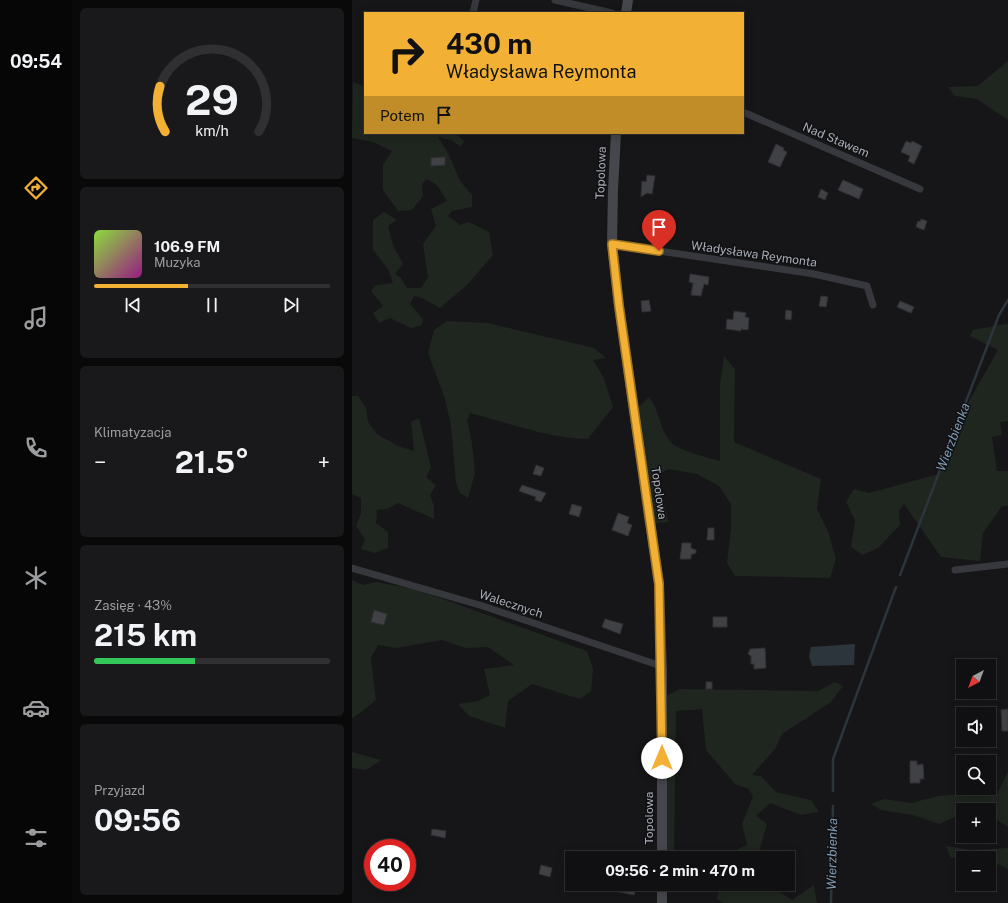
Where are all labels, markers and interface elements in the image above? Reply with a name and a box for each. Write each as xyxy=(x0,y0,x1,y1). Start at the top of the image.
text: 430 m xyxy=(446,27,532,60)
icon: right xyxy=(380,28,432,80)
text: 09:54 xyxy=(10,51,62,72)
text: Władysława Reymonta xyxy=(446,61,636,82)
text: 29 xyxy=(185,74,239,123)
icon: arrive xyxy=(433,104,455,126)
text: Potem xyxy=(380,107,425,124)
street label: Nad Stawem xyxy=(801,120,871,160)
text: km/h xyxy=(195,121,229,138)
street label: Topolowa xyxy=(593,146,609,200)
icon: directions xyxy=(22,174,50,202)
pin xyxy=(642,210,676,251)
icon: arrive xyxy=(648,216,670,238)
text: 106.9 FM xyxy=(154,238,220,255)
street label: Władysława Reymonta xyxy=(690,238,818,270)
text: Muzyka xyxy=(154,255,200,270)
icon: previous xyxy=(122,294,144,316)
icon: pause xyxy=(201,294,223,316)
icon: next xyxy=(280,294,302,316)
icon: music xyxy=(22,304,50,332)
water label: Wierzbienka xyxy=(933,401,973,473)
text: Klimatyzacja xyxy=(94,425,171,440)
icon: phone xyxy=(22,434,50,462)
text: 21.5° xyxy=(175,444,249,480)
text: − xyxy=(94,449,106,475)
text: + xyxy=(318,449,330,475)
street label: Topolowa xyxy=(648,466,670,520)
icon: climate xyxy=(22,564,50,592)
street label: Walecznych xyxy=(477,587,545,621)
text: Zasięg · 43% xyxy=(94,598,172,613)
text: 215 km xyxy=(94,617,197,653)
north arrow xyxy=(956,659,996,699)
map controls xyxy=(956,659,996,891)
icon: car xyxy=(22,694,50,722)
button: sound xyxy=(956,707,996,747)
position arrow xyxy=(641,737,683,779)
button: search xyxy=(956,755,996,795)
text: Przyjazd xyxy=(94,783,145,798)
street label: Topolowa xyxy=(642,792,656,844)
text: 09:56 xyxy=(94,802,181,838)
button: + xyxy=(956,803,996,843)
water label: Wierzbienka xyxy=(824,818,840,890)
icon: filters xyxy=(22,824,50,852)
speed limit sign: 40 xyxy=(364,839,416,891)
button: − xyxy=(956,851,996,891)
text: 09:56 · 2 min · 470 m xyxy=(605,862,755,879)

